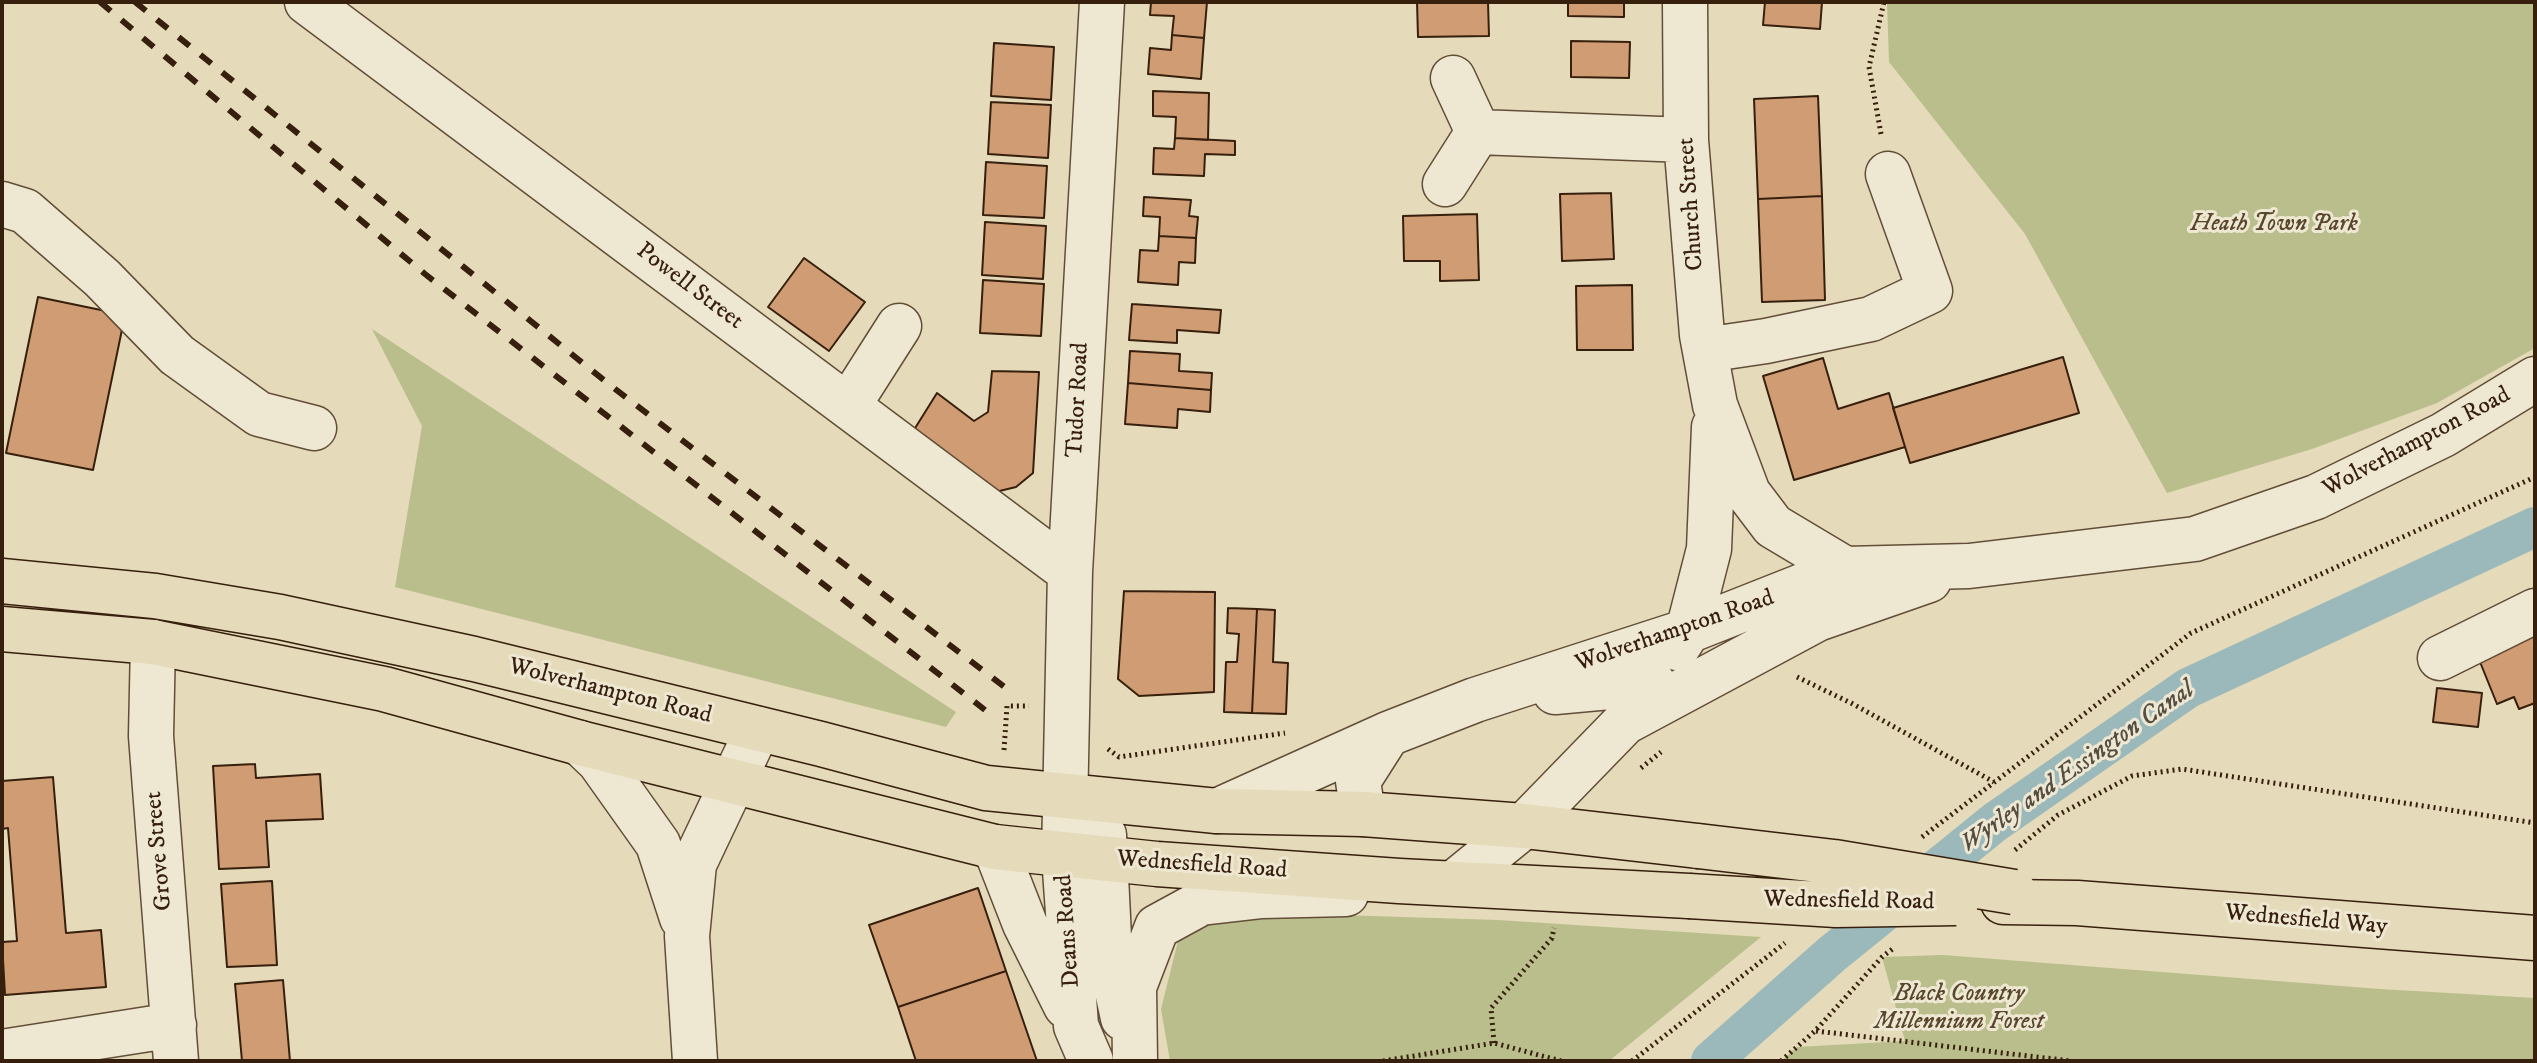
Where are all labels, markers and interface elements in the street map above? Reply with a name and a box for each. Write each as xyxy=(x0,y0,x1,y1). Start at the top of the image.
street label: Church Street xyxy=(1673,136,1711,272)
park label: Heath Town Park xyxy=(2190,211,2358,239)
street label: Powell Street xyxy=(630,237,748,337)
street label: Tudor Road xyxy=(1062,342,1096,458)
street label: Wolverhampton Road xyxy=(2318,381,2516,505)
street label: Wolverhampton Road xyxy=(1572,584,1778,680)
street label: Wolverhampton Road xyxy=(505,653,715,731)
water label: Wyrley and Essington Canal xyxy=(1955,675,2201,861)
street label: Grove Street xyxy=(140,790,180,912)
street label: Wednesfield Road xyxy=(1116,846,1288,886)
street label: Deans Road xyxy=(1051,873,1087,989)
street label: Wednesfield Road xyxy=(1763,886,1935,918)
street label: Wednesfield Way xyxy=(2224,900,2388,942)
park label: Black Country Millennium Forest xyxy=(1874,981,2044,1037)

